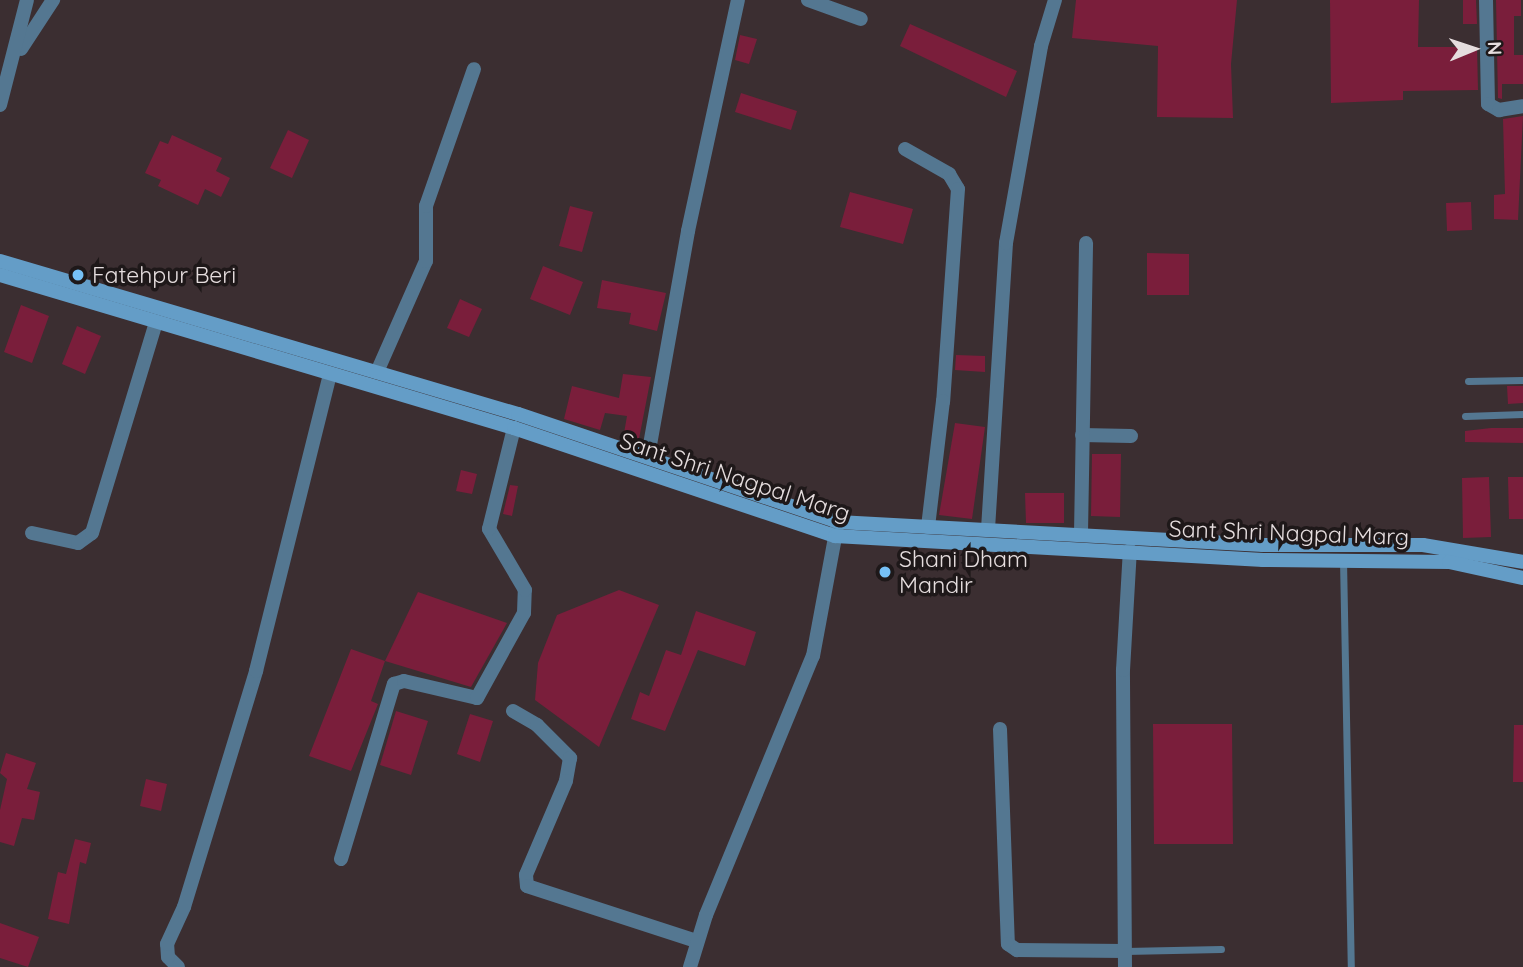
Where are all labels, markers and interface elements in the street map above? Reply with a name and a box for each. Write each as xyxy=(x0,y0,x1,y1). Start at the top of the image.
north arrow xyxy=(1439,14,1509,84)
text: N xyxy=(1483,41,1507,56)
place label: Fatehpur Beri xyxy=(92,261,236,289)
marker: Fatehpur Beri xyxy=(70,267,86,283)
street label: Sant Shri Nagpal Marg xyxy=(616,427,854,527)
street label: Sant Shri Nagpal Marg xyxy=(1168,515,1410,551)
place label: Shani Dham Mandir xyxy=(899,545,1028,599)
marker: Shani Dham Mandir xyxy=(877,564,893,580)

